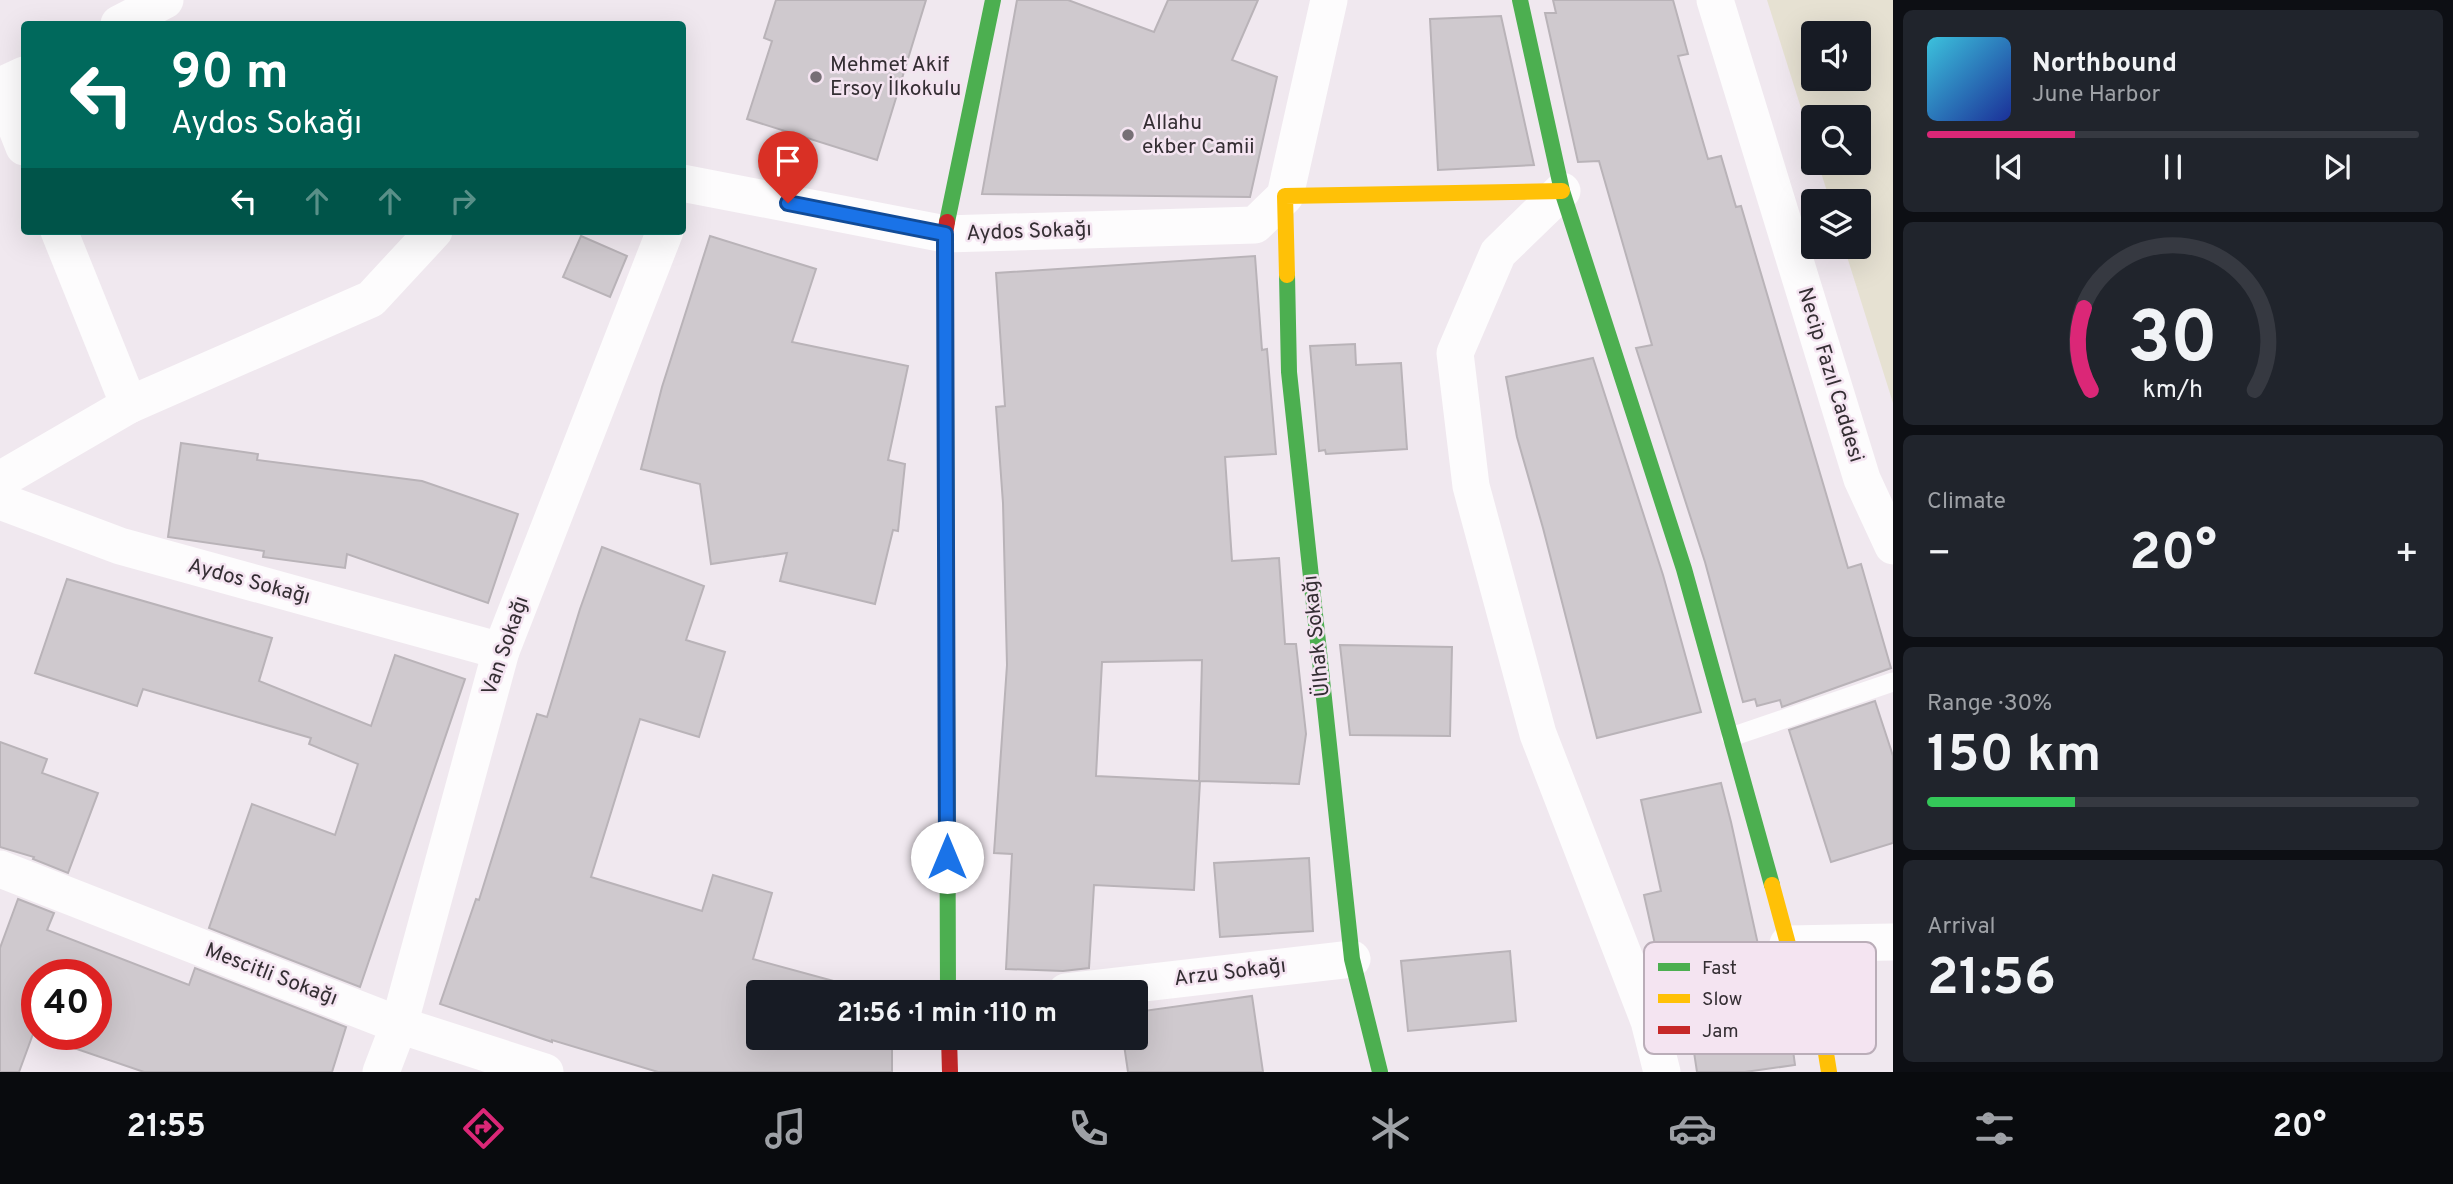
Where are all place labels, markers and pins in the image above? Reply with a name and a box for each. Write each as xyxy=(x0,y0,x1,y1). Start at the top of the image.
place label: Mehmet Akif Ersoy İlkokulu xyxy=(830,52,961,103)
marker: Mehmet Akif Ersoy İlkokulu xyxy=(808,69,824,85)
place label: Allahu ekber Camii xyxy=(1142,110,1255,161)
marker: Allahu ekber Camii xyxy=(1120,127,1136,143)
pin xyxy=(758,131,818,203)

